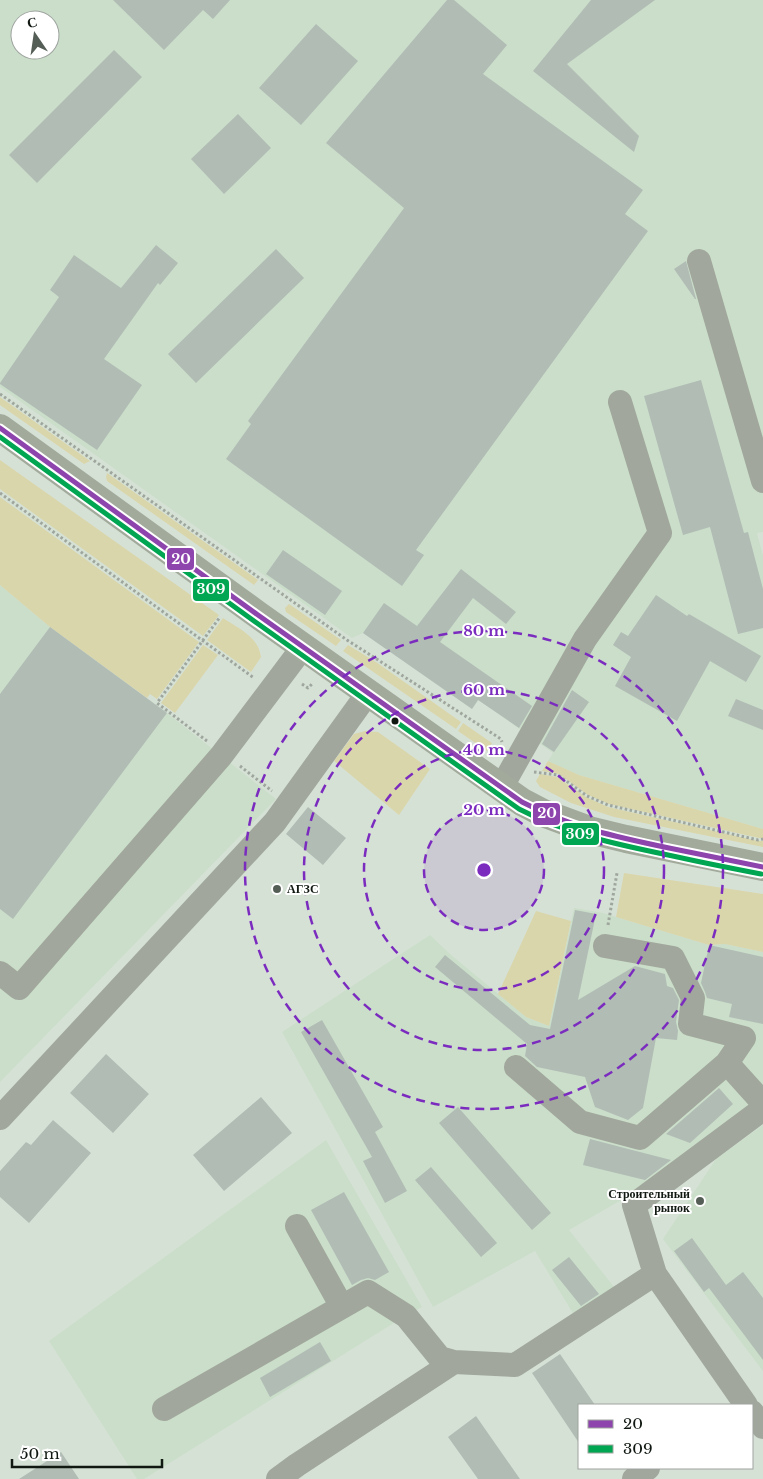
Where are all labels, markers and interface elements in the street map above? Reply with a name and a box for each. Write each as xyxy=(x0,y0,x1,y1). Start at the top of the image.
north arrow xyxy=(10,10,60,60)
text: С xyxy=(25,12,39,32)
line badge: 20 xyxy=(166,547,195,571)
text: 20 xyxy=(171,550,191,568)
line badge: 309 xyxy=(192,578,230,602)
text: 309 xyxy=(197,580,225,598)
text: 80 m xyxy=(463,621,505,640)
text: 60 m xyxy=(463,680,505,699)
unlabelled marker xyxy=(390,716,400,726)
text: 40 m xyxy=(463,740,505,759)
text: 20 m xyxy=(463,800,505,819)
line badge: 20 xyxy=(532,802,561,826)
text: 20 xyxy=(537,804,557,822)
line badge: 309 xyxy=(561,822,600,846)
text: 309 xyxy=(566,825,594,843)
centre of rings xyxy=(475,861,493,879)
place label: АГЗС xyxy=(287,881,319,896)
marker: АГЗС xyxy=(271,883,283,895)
place label: Строительный рынок xyxy=(608,1186,690,1215)
marker: Строительный рынок xyxy=(694,1195,706,1207)
legend xyxy=(578,1404,753,1469)
text: 20 xyxy=(623,1414,643,1433)
scale bar xyxy=(12,1436,162,1468)
text: 309 xyxy=(623,1439,653,1458)
text: 50 m xyxy=(20,1444,60,1463)

